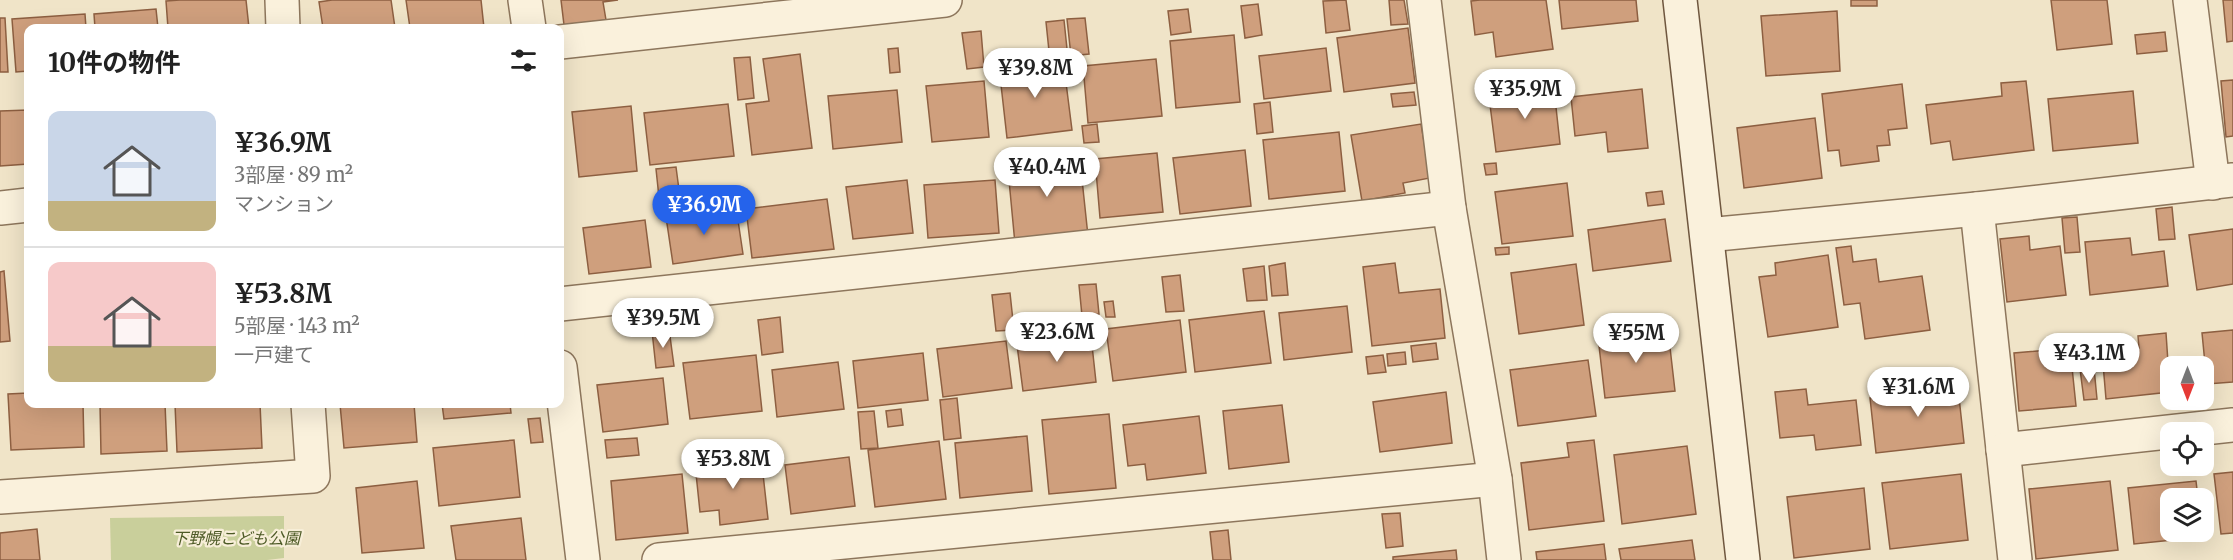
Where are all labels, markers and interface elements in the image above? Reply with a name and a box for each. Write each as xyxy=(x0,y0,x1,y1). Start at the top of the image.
icon: filters xyxy=(507,44,540,77)
text: 10件の物件 xyxy=(48,46,180,79)
pin: ¥39.8M xyxy=(986,48,1084,99)
text: ¥39.8M xyxy=(997,55,1073,80)
pin: ¥35.9M xyxy=(1476,69,1574,120)
text: ¥35.9M xyxy=(1488,76,1562,101)
text: ¥36.9M xyxy=(234,126,332,159)
icon: home xyxy=(96,135,168,207)
pin: ¥40.4M xyxy=(998,147,1096,198)
text: ¥40.4M xyxy=(1008,154,1086,179)
text: 3部屋 · 89 m² xyxy=(234,162,353,187)
pin: ¥36.9M xyxy=(655,185,753,236)
text: マンション xyxy=(234,191,334,216)
text: ¥36.9M xyxy=(666,192,742,217)
text: ¥53.8M xyxy=(234,277,332,310)
icon: home xyxy=(96,286,168,358)
pin: ¥39.5M xyxy=(614,298,712,349)
text: ¥39.5M xyxy=(626,305,700,330)
pin: ¥23.6M xyxy=(1008,312,1106,363)
text: 5部屋 · 143 m² xyxy=(234,313,360,338)
pin: ¥55M xyxy=(1600,313,1672,364)
text: ¥23.6M xyxy=(1019,319,1095,344)
text: ¥55M xyxy=(1607,320,1665,345)
pin: ¥43.1M xyxy=(2040,333,2138,384)
text: ¥43.1M xyxy=(2053,340,2125,365)
text: 一戸建て xyxy=(234,342,314,367)
north arrow xyxy=(2160,356,2214,410)
map controls xyxy=(2160,356,2214,542)
pin: ¥31.6M xyxy=(1869,367,1967,418)
text: ¥31.6M xyxy=(1881,374,1955,399)
button: locate xyxy=(2160,422,2214,476)
pin: ¥53.8M xyxy=(684,439,782,490)
text: ¥53.8M xyxy=(695,446,771,471)
button: layers xyxy=(2160,488,2214,542)
park label: 下野幌こども公園 xyxy=(172,528,302,548)

